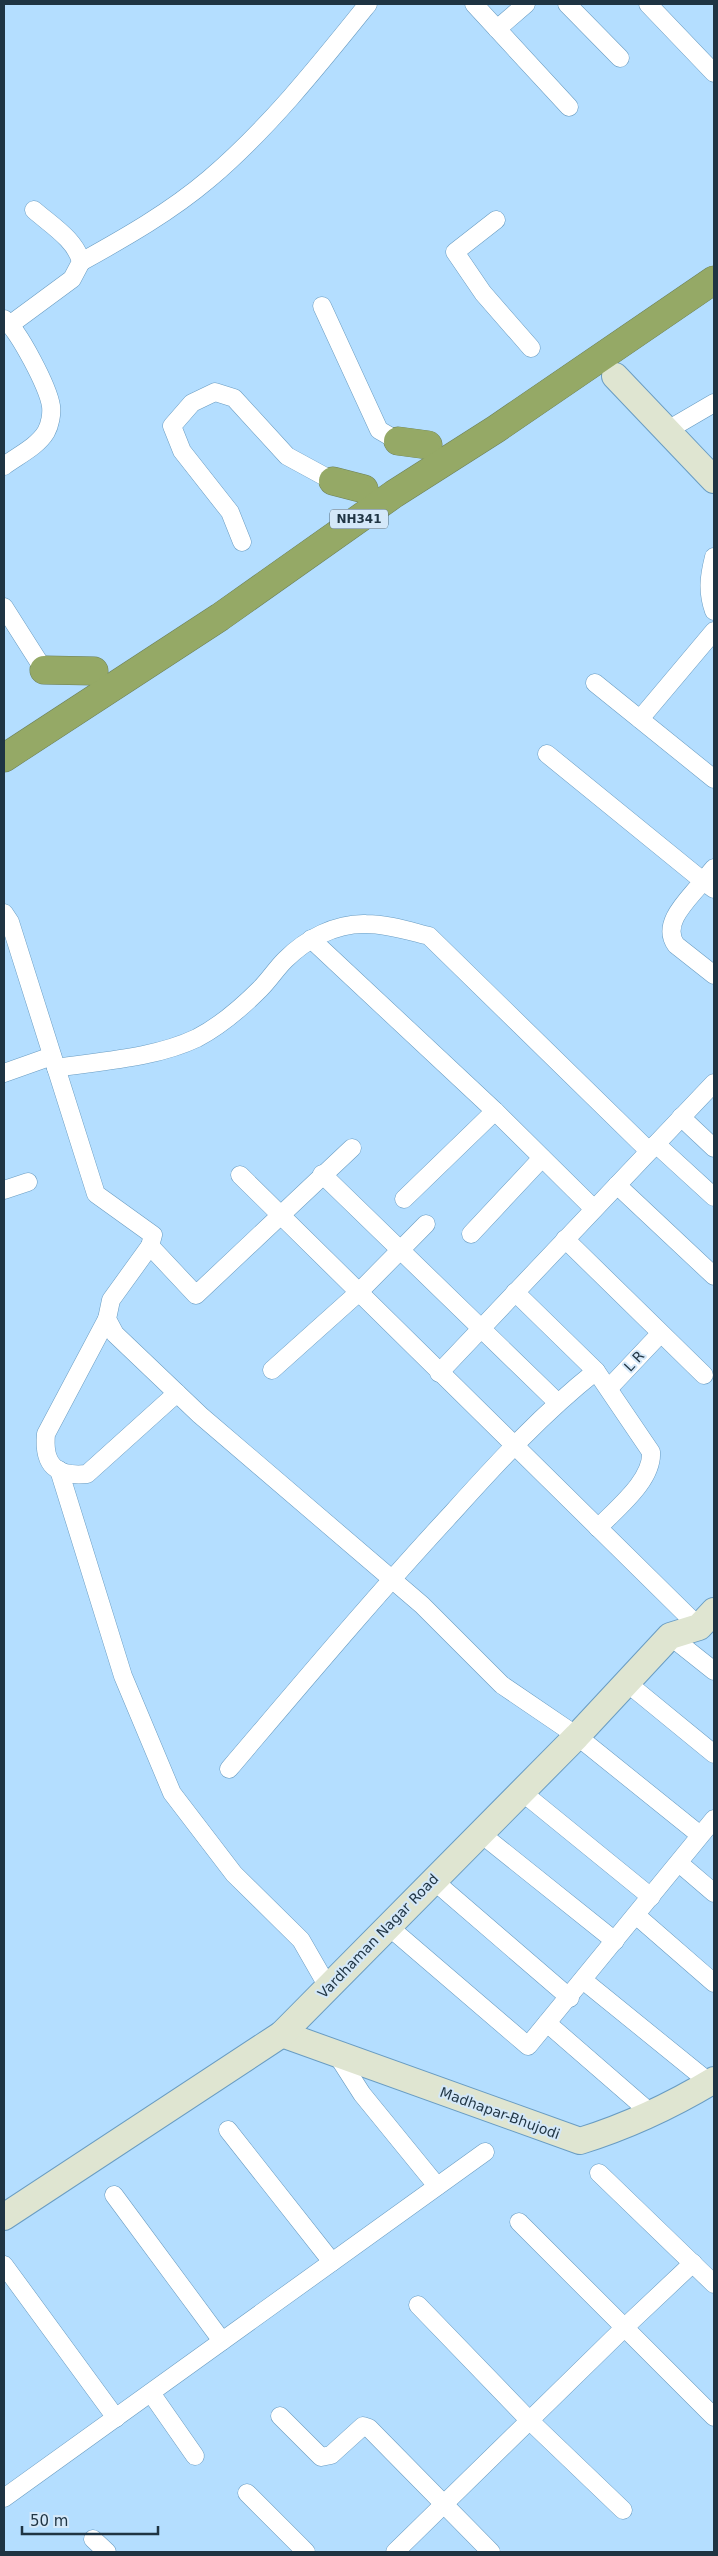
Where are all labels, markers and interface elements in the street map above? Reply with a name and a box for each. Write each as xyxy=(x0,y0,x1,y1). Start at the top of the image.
road number: NH341 xyxy=(330,509,388,528)
street label: L R xyxy=(621,1347,648,1374)
street label: Vardhaman Nagar Road xyxy=(314,1871,442,2001)
street label: Madhapar-Bhujodi xyxy=(438,2084,562,2142)
scale bar xyxy=(22,2504,159,2536)
text: 50 m xyxy=(30,2512,68,2530)

